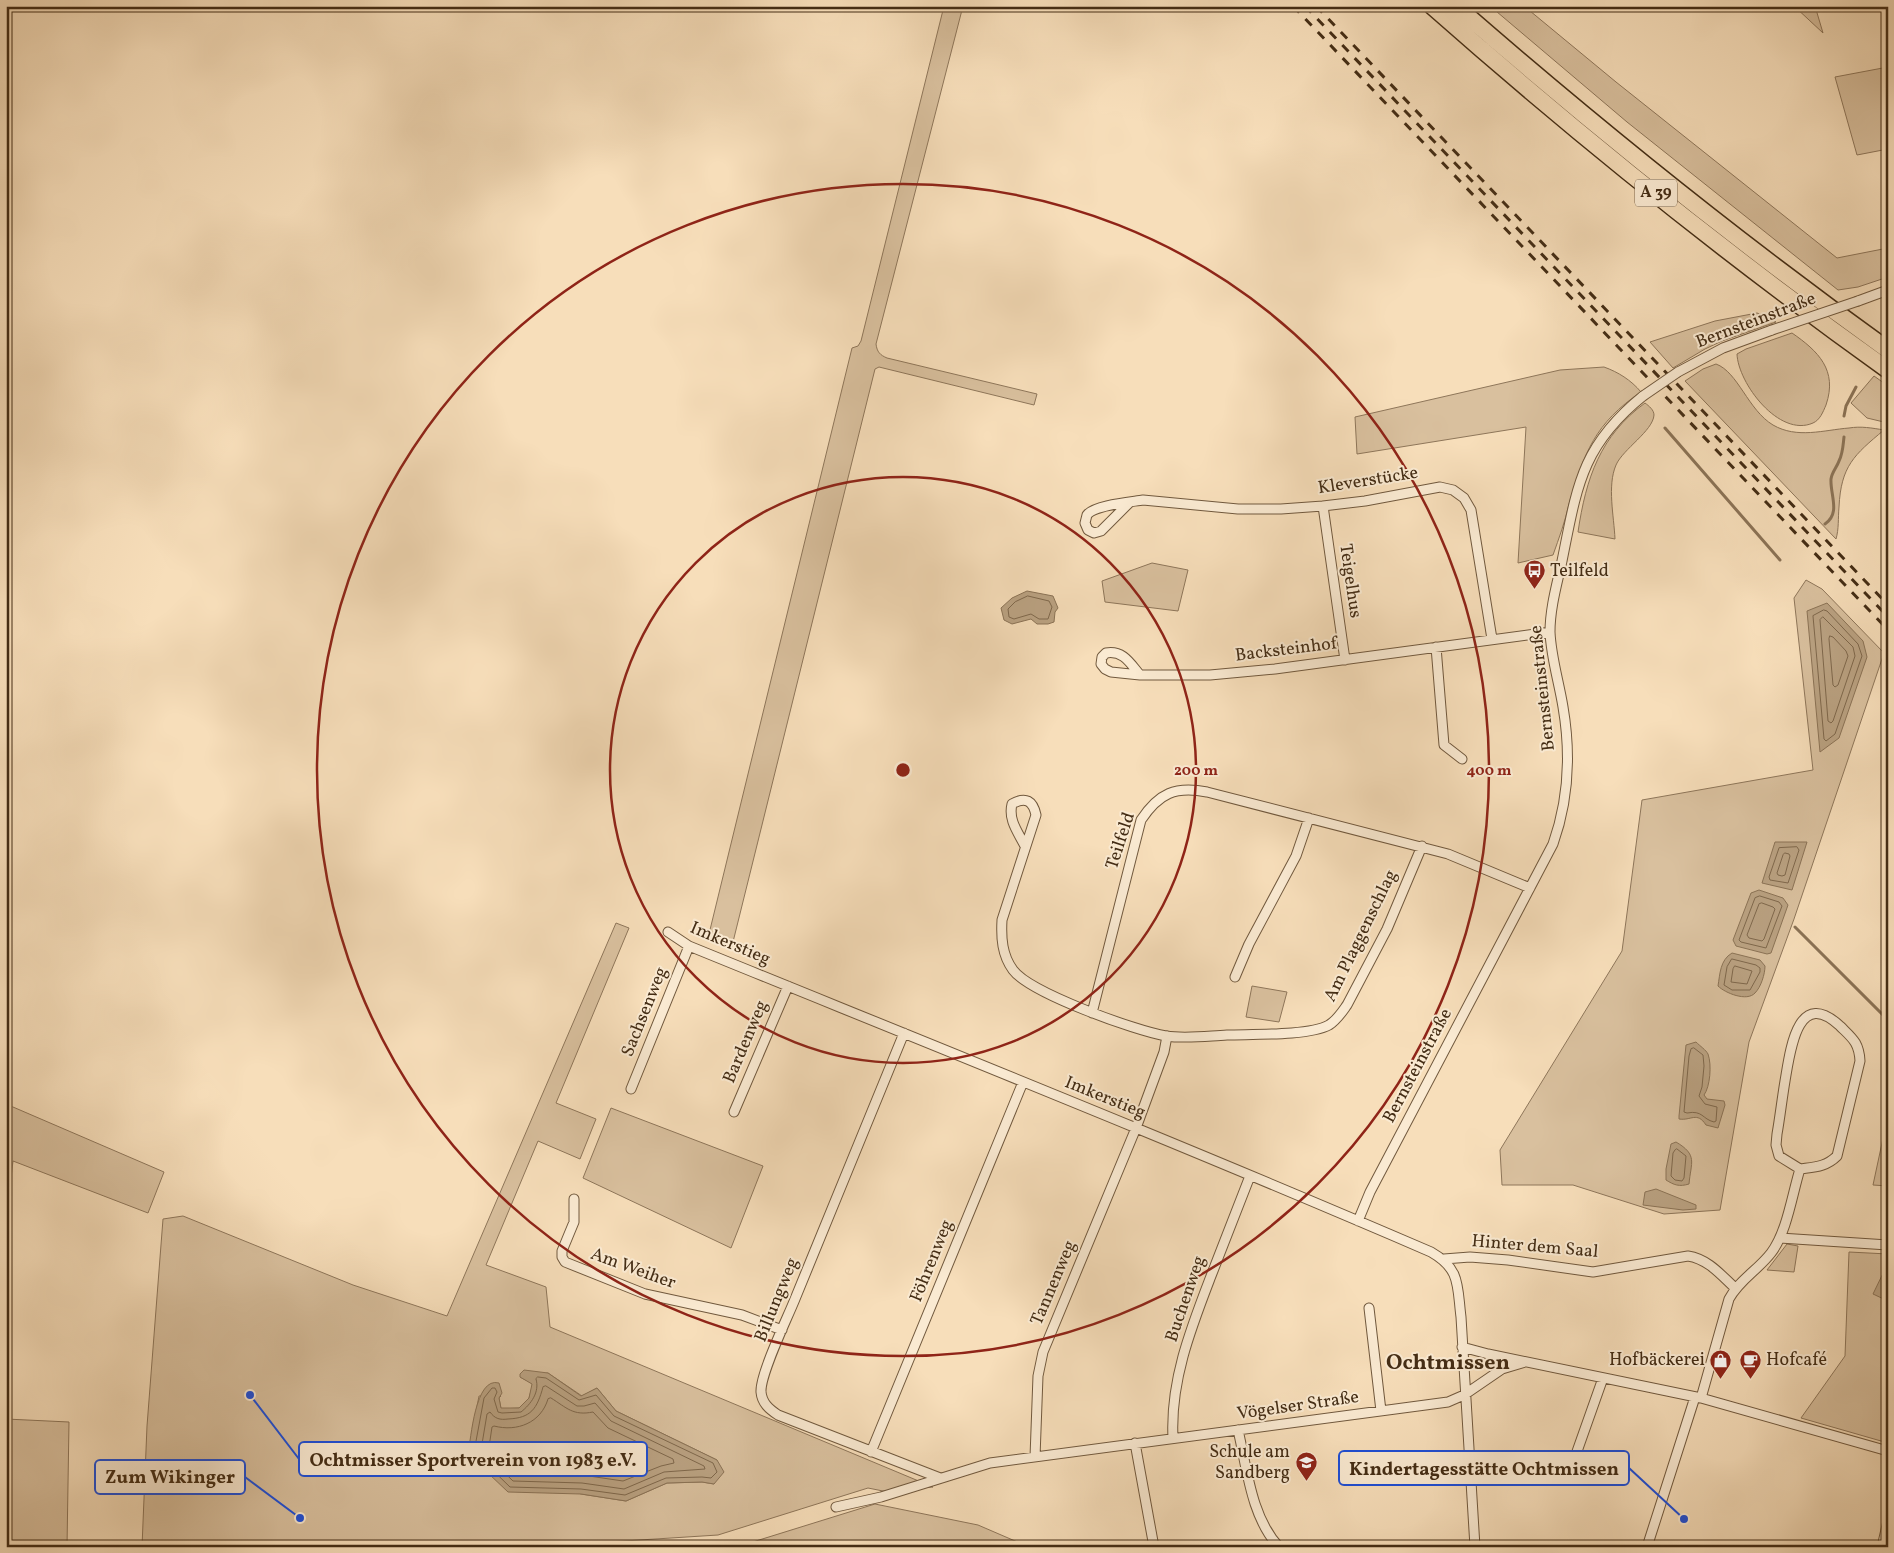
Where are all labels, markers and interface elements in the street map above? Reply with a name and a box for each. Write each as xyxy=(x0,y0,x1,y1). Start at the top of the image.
road number: A 39 xyxy=(1635,180,1677,207)
street label: Bernsteinstraße xyxy=(1693,287,1819,355)
street label: Kleverstücke xyxy=(1316,461,1420,501)
street label: Teigelhus xyxy=(1332,542,1368,620)
bus stop icon: Teilfeld xyxy=(1522,559,1546,590)
place label: Teilfeld xyxy=(1550,559,1609,584)
street label: Bernsteinstraße xyxy=(1524,624,1562,752)
street label: Backsteinhof xyxy=(1234,631,1340,669)
centre of rings xyxy=(894,761,912,779)
text: 200 m xyxy=(1174,761,1218,782)
text: 400 m xyxy=(1467,761,1512,782)
street label: Teilfeld xyxy=(1100,809,1142,873)
street label: Am Plaggenschlag xyxy=(1318,866,1404,1006)
street label: Imkerstieg xyxy=(686,916,774,972)
street label: Sachsenweg xyxy=(616,963,674,1061)
street label: Bardenweg xyxy=(717,997,775,1087)
street label: Bernsteinstraße xyxy=(1377,1004,1459,1128)
street label: Imkerstieg xyxy=(1061,1070,1149,1126)
street label: Föhrenweg xyxy=(904,1216,960,1306)
street label: Hinter dem Saal xyxy=(1471,1229,1599,1265)
street label: Tannenweg xyxy=(1025,1237,1083,1329)
street label: Am Weiher xyxy=(587,1242,680,1296)
street label: Buchenweg xyxy=(1160,1253,1212,1345)
street label: Billungweg xyxy=(749,1254,805,1346)
district label: Ochtmissen xyxy=(1386,1348,1510,1379)
place label: Hofbäckerei xyxy=(1609,1348,1705,1373)
shop icon: Hofbäckerei xyxy=(1709,1348,1733,1379)
cafe icon: Hofcafé xyxy=(1738,1348,1762,1379)
place label: Hofcafé xyxy=(1766,1348,1827,1373)
street label: Vögelser Straße xyxy=(1235,1385,1361,1427)
place label: Schule am Sandberg xyxy=(1209,1440,1290,1486)
callout: Ochtmisser Sportverein von 1983 e.V. xyxy=(299,1442,647,1476)
text: Ochtmisser Sportverein von 1983 e.V. xyxy=(309,1448,637,1474)
school or university icon: Schule am Sandberg xyxy=(1294,1450,1318,1481)
callout: Kindertagesstätte Ochtmissen xyxy=(1339,1451,1629,1485)
text: Kindertagesstätte Ochtmissen xyxy=(1349,1457,1619,1483)
callout: Zum Wikinger xyxy=(95,1460,245,1494)
text: Zum Wikinger xyxy=(105,1465,235,1491)

